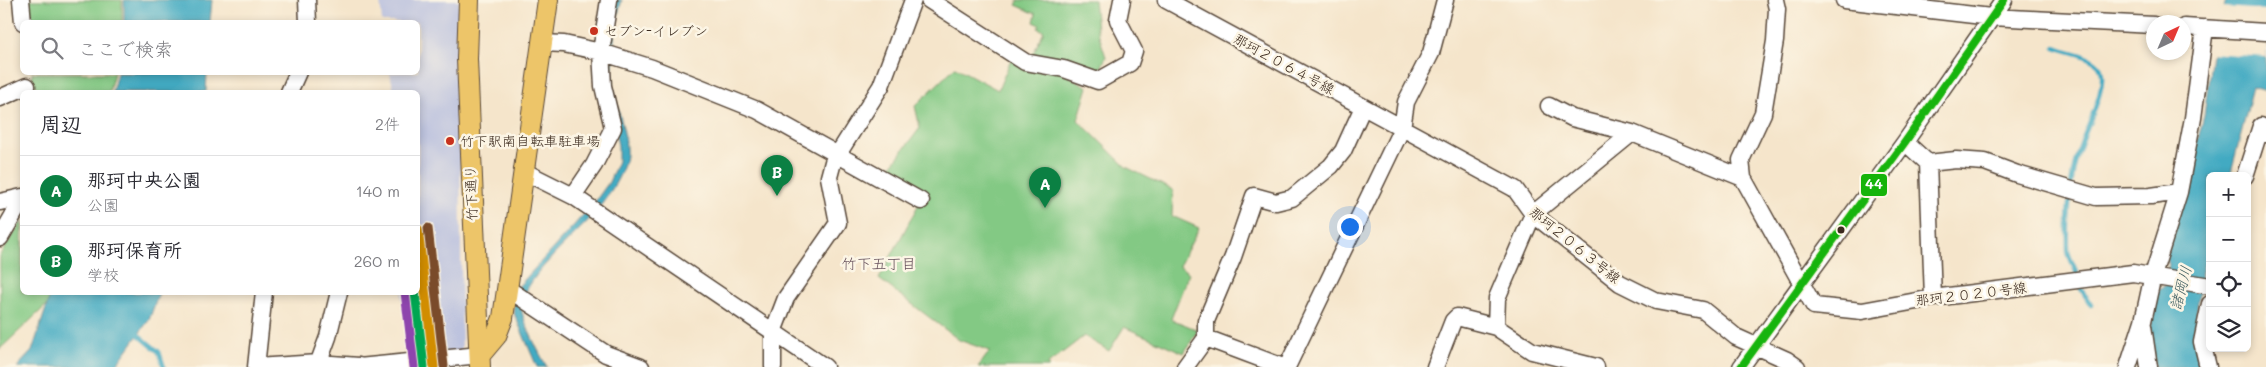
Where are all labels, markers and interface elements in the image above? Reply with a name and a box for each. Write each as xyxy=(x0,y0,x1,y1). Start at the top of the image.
north arrow xyxy=(2146,15,2191,60)
search box xyxy=(20,20,420,75)
place label: セブン-イレブン xyxy=(604,21,708,40)
marker: セブン-イレブン xyxy=(588,25,600,37)
street label: 那珂２０６４号線 xyxy=(1230,29,1338,98)
icon: search xyxy=(38,34,66,62)
text: ここで検索 xyxy=(78,36,173,61)
text: 周辺 xyxy=(40,110,82,137)
text: 2件 xyxy=(375,113,400,134)
place label: 竹下駅南自転車駐車場 xyxy=(460,131,600,150)
marker: 竹下駅南自転車駐車場 xyxy=(444,135,456,147)
pin: B xyxy=(761,155,793,196)
street label: 竹下通り xyxy=(460,165,481,221)
text: 那珂中央公園 xyxy=(87,167,201,192)
pin: A xyxy=(1029,167,1061,208)
map controls xyxy=(2206,172,2251,352)
button: + xyxy=(2206,172,2251,217)
line badge: 44 xyxy=(1860,173,1888,197)
text: 44 xyxy=(1865,174,1883,193)
text: A xyxy=(50,180,62,201)
text: 140 m xyxy=(356,180,400,201)
text: 公園 xyxy=(87,194,119,215)
street label: 那珂２０６３号線 xyxy=(1526,202,1625,287)
your location xyxy=(1337,214,1363,240)
button: − xyxy=(2206,217,2251,262)
unlabelled marker xyxy=(1836,225,1846,235)
text: 那珂保育所 xyxy=(87,237,182,262)
text: B xyxy=(51,250,61,271)
text: 260 m xyxy=(354,250,400,271)
district label: 竹下五丁目 xyxy=(841,253,917,273)
button: locate xyxy=(2206,262,2251,307)
water label: 諸岡川 xyxy=(2165,263,2196,312)
text: 学校 xyxy=(87,264,119,285)
street label: 那珂２０２０号線 xyxy=(1914,277,2028,310)
button: layers xyxy=(2206,307,2251,352)

